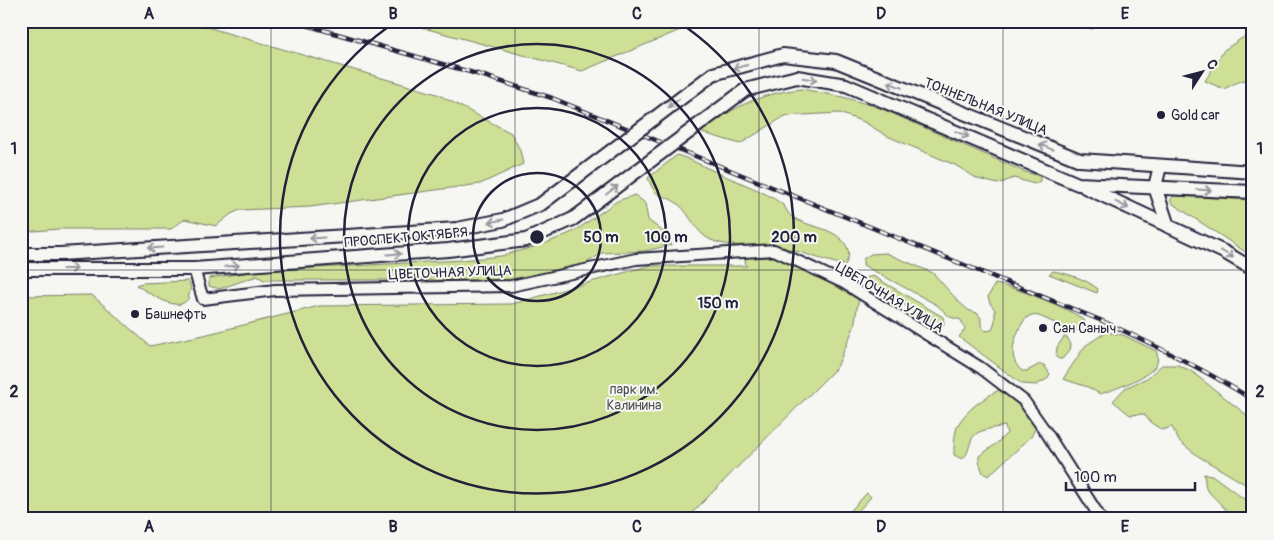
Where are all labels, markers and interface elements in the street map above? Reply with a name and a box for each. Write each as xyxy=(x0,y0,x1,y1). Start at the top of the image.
text: A xyxy=(144,4,155,24)
text: B xyxy=(388,4,398,24)
text: C xyxy=(632,4,642,24)
text: D xyxy=(876,4,886,24)
text: E xyxy=(1121,4,1130,24)
north arrow xyxy=(1176,48,1226,98)
text: С xyxy=(1203,56,1222,73)
one-way arrow xyxy=(732,62,748,72)
one-way arrow xyxy=(802,74,818,84)
street label: ТОННЕЛЬНАЯ УЛИЦА xyxy=(922,74,1050,139)
one-way arrow xyxy=(888,80,904,89)
one-way arrow xyxy=(668,98,681,109)
place label: Gold car xyxy=(1171,107,1220,124)
marker: Gold car xyxy=(1155,109,1167,121)
one-way arrow xyxy=(954,130,969,139)
text: 1 xyxy=(11,139,17,159)
text: 1 xyxy=(1257,139,1263,159)
one-way arrow xyxy=(1039,141,1054,151)
one-way arrow xyxy=(605,185,619,195)
one-way arrow xyxy=(1196,185,1212,194)
one-way arrow xyxy=(1114,200,1129,210)
one-way arrow xyxy=(488,217,504,227)
street label: ПРОСПЕКТ ОКТЯБРЯ xyxy=(344,224,468,251)
centre of rings xyxy=(528,228,546,246)
text: 50 m xyxy=(584,228,618,247)
text: 100 m xyxy=(645,228,687,247)
text: 200 m xyxy=(771,228,817,247)
one-way arrow xyxy=(309,233,325,242)
one-way arrow xyxy=(147,243,163,252)
one-way arrow xyxy=(386,249,402,259)
one-way arrow xyxy=(1219,249,1233,259)
street label: ЦВЕТОЧНАЯ УЛИЦА xyxy=(832,258,947,337)
one-way arrow xyxy=(224,261,240,270)
street label: ЦВЕТОЧНАЯ УЛИЦА xyxy=(388,262,512,283)
one-way arrow xyxy=(62,264,78,274)
text: 150 m xyxy=(698,294,738,313)
place label: Башнефть xyxy=(145,306,207,323)
marker: Башнефть xyxy=(129,308,141,320)
place label: Сан Саныч xyxy=(1053,320,1116,337)
marker: Сан Саныч xyxy=(1037,322,1049,334)
park label: парк им. Калинина xyxy=(607,381,661,414)
text: 2 xyxy=(10,382,19,402)
text: 2 xyxy=(1256,382,1265,402)
scale bar xyxy=(1066,460,1195,492)
text: 100 m xyxy=(1074,468,1117,487)
text: A xyxy=(144,517,155,537)
text: B xyxy=(388,517,398,537)
text: C xyxy=(632,517,642,537)
text: D xyxy=(876,517,886,537)
text: E xyxy=(1121,517,1130,537)

